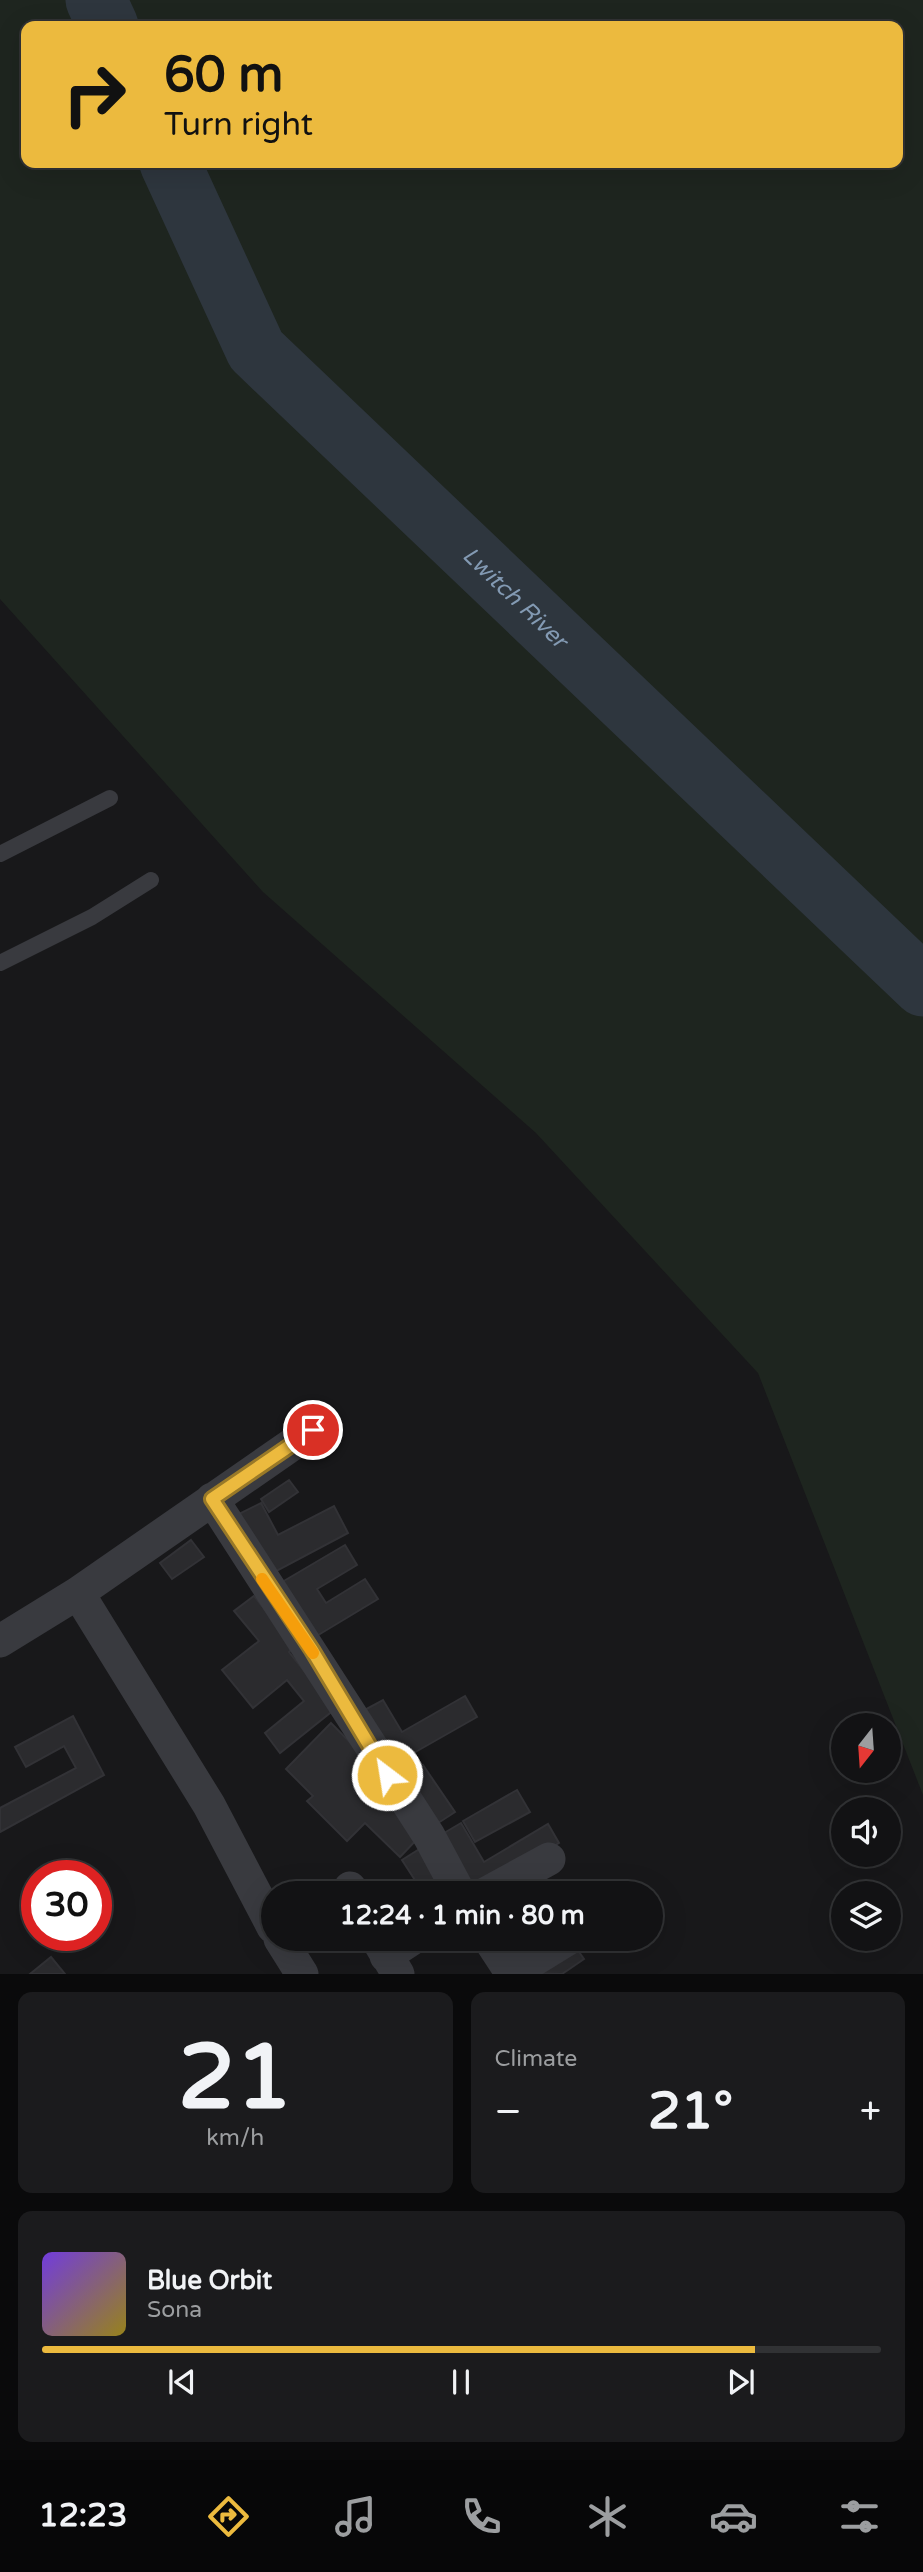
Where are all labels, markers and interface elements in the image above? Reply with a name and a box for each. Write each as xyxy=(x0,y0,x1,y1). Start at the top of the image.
text: 60 m xyxy=(164,46,283,105)
icon: right xyxy=(49,49,140,140)
text: Turn right xyxy=(164,106,313,144)
water label: Lwitch River xyxy=(456,541,575,656)
pin xyxy=(283,1400,343,1460)
icon: arrive xyxy=(294,1411,332,1449)
north arrow xyxy=(831,1713,901,1783)
map controls xyxy=(831,1713,901,1951)
position arrow xyxy=(350,1738,424,1812)
button: sound xyxy=(831,1797,901,1867)
speed limit sign: 30 xyxy=(21,1860,112,1951)
button: layers xyxy=(831,1881,901,1951)
text: 12:24 · 1 min · 80 m xyxy=(339,1900,585,1931)
text: 21 xyxy=(178,2023,292,2133)
text: Climate xyxy=(495,2045,577,2073)
text: 21° xyxy=(648,2080,733,2143)
text: − xyxy=(495,2089,522,2135)
text: + xyxy=(860,2089,881,2135)
text: km/h xyxy=(206,2124,264,2152)
text: Blue Orbit xyxy=(147,2265,272,2296)
text: Sona xyxy=(147,2296,202,2324)
icon: previous xyxy=(163,2363,201,2401)
icon: pause xyxy=(442,2363,480,2401)
icon: next xyxy=(722,2363,760,2401)
icon: directions xyxy=(204,2492,253,2541)
icon: music xyxy=(331,2492,380,2541)
icon: phone xyxy=(457,2492,506,2541)
icon: climate xyxy=(583,2492,632,2541)
icon: car xyxy=(709,2492,758,2541)
icon: filters xyxy=(835,2492,884,2541)
text: 12:23 xyxy=(39,2497,127,2535)

